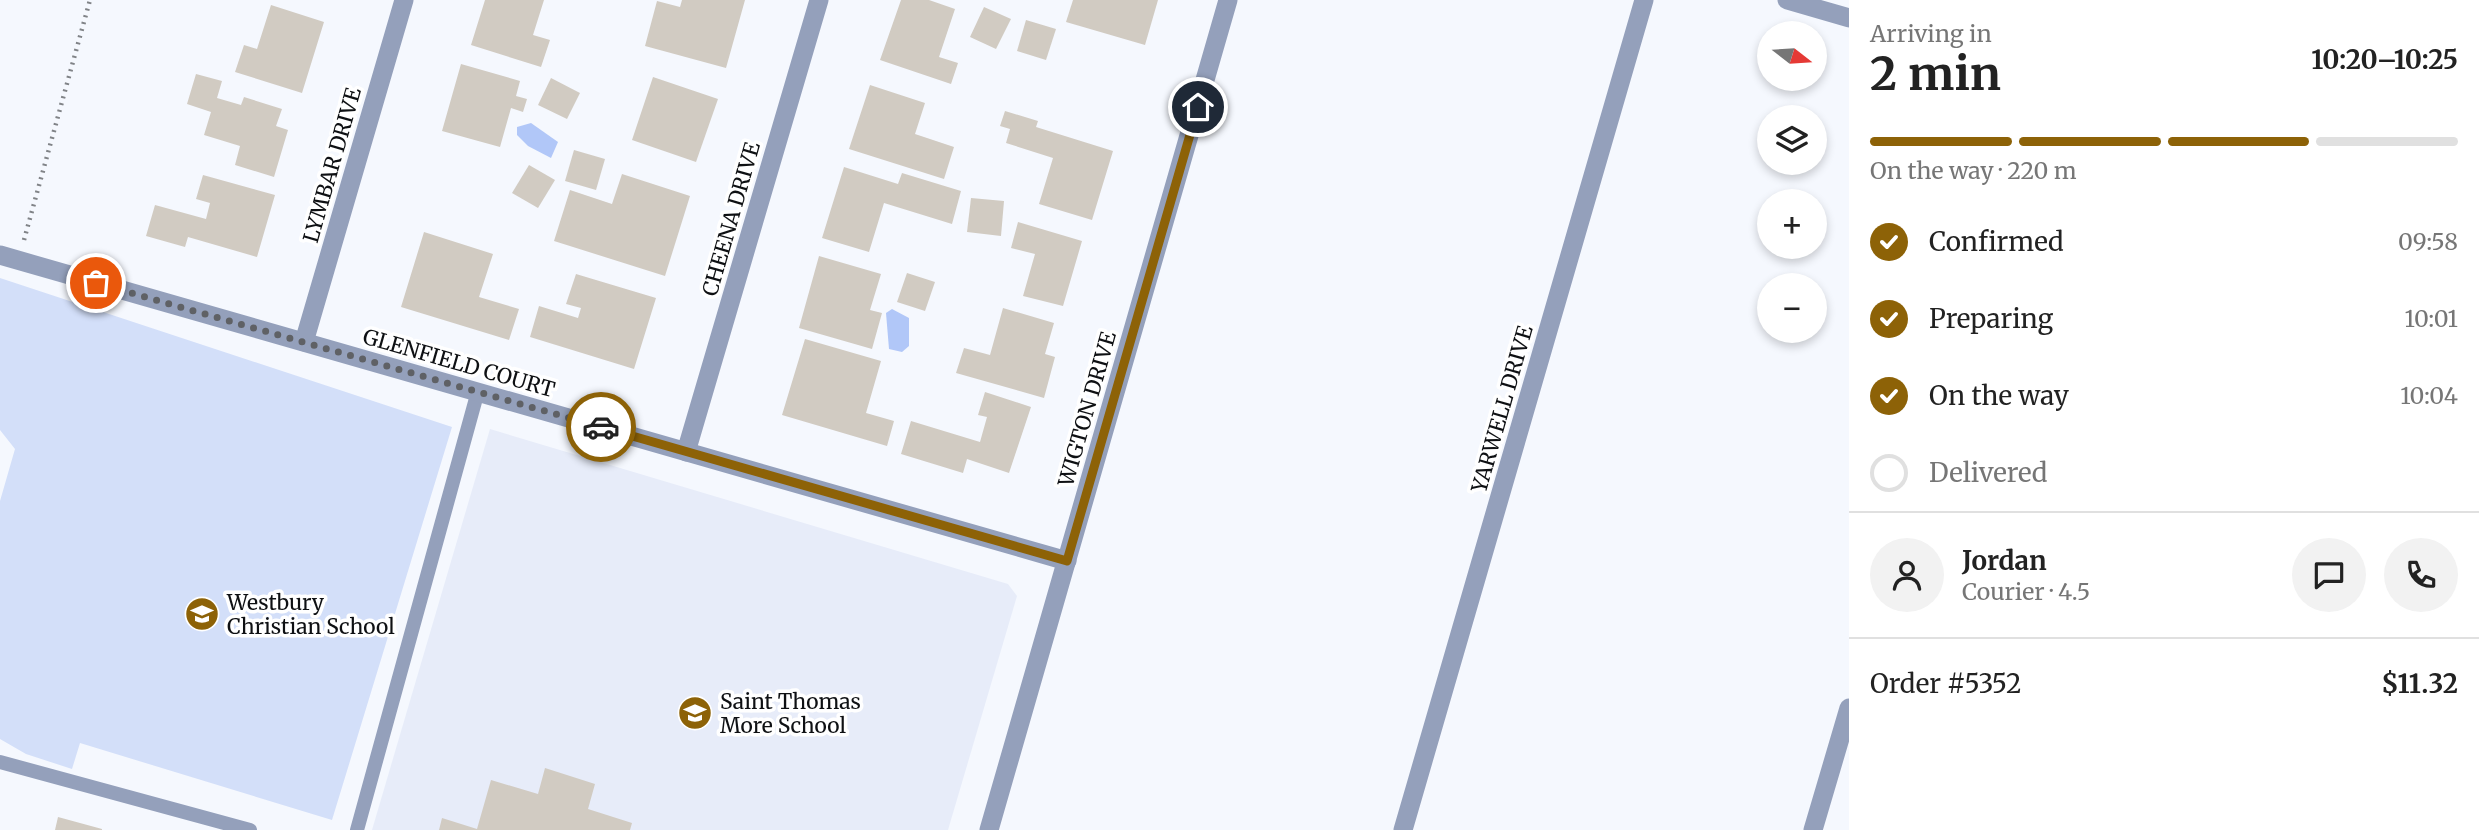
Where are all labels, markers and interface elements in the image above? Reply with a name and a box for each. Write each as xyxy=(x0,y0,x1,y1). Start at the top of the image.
text: Arriving in xyxy=(1870,19,1992,48)
north arrow xyxy=(1757,21,1827,91)
map controls xyxy=(1757,21,1827,343)
text: 10:20–10:25 xyxy=(2311,43,2458,76)
text: 2 min xyxy=(1870,45,2001,103)
pin xyxy=(1168,77,1228,137)
street label: LYMBAR DRIVE xyxy=(297,84,367,246)
icon: home xyxy=(1179,88,1217,126)
button: layers xyxy=(1757,105,1827,175)
street label: CHEENA DRIVE xyxy=(696,138,766,299)
text: On the way · 220 m xyxy=(1870,156,2077,185)
button: + xyxy=(1757,189,1827,259)
icon: check xyxy=(1870,223,1908,261)
text: Confirmed xyxy=(1929,225,2064,258)
text: 09:58 xyxy=(2398,227,2458,256)
pin xyxy=(66,253,126,313)
icon: bag xyxy=(77,264,115,302)
button: − xyxy=(1757,273,1827,343)
icon: check xyxy=(1870,300,1908,338)
text: Preparing xyxy=(1929,302,2053,335)
text: 10:01 xyxy=(2405,304,2458,333)
street label: YARWELL DRIVE xyxy=(1465,322,1539,497)
street label: GLENFIELD COURT xyxy=(360,323,558,403)
street label: WIGTON DRIVE xyxy=(1052,328,1122,491)
icon: check xyxy=(1870,377,1908,415)
text: On the way xyxy=(1929,379,2069,412)
text: 10:04 xyxy=(2400,381,2458,410)
courier xyxy=(566,392,636,462)
icon: car xyxy=(582,408,620,446)
text: Delivered xyxy=(1929,456,2048,489)
button: person xyxy=(1870,538,1944,612)
button: chat xyxy=(2292,538,2366,612)
button: phone xyxy=(2384,538,2458,612)
text: Jordan xyxy=(1962,544,2047,577)
text: Courier · 4.5 xyxy=(1962,577,2090,606)
place label: Westbury Christian School xyxy=(226,589,395,640)
school or university icon: Westbury Christian School xyxy=(183,595,221,633)
text: Order #5352 xyxy=(1870,667,2021,700)
text: $11.32 xyxy=(2381,667,2458,700)
place label: Saint Thomas More School xyxy=(720,688,861,739)
school or university icon: Saint Thomas More School xyxy=(676,694,714,732)

